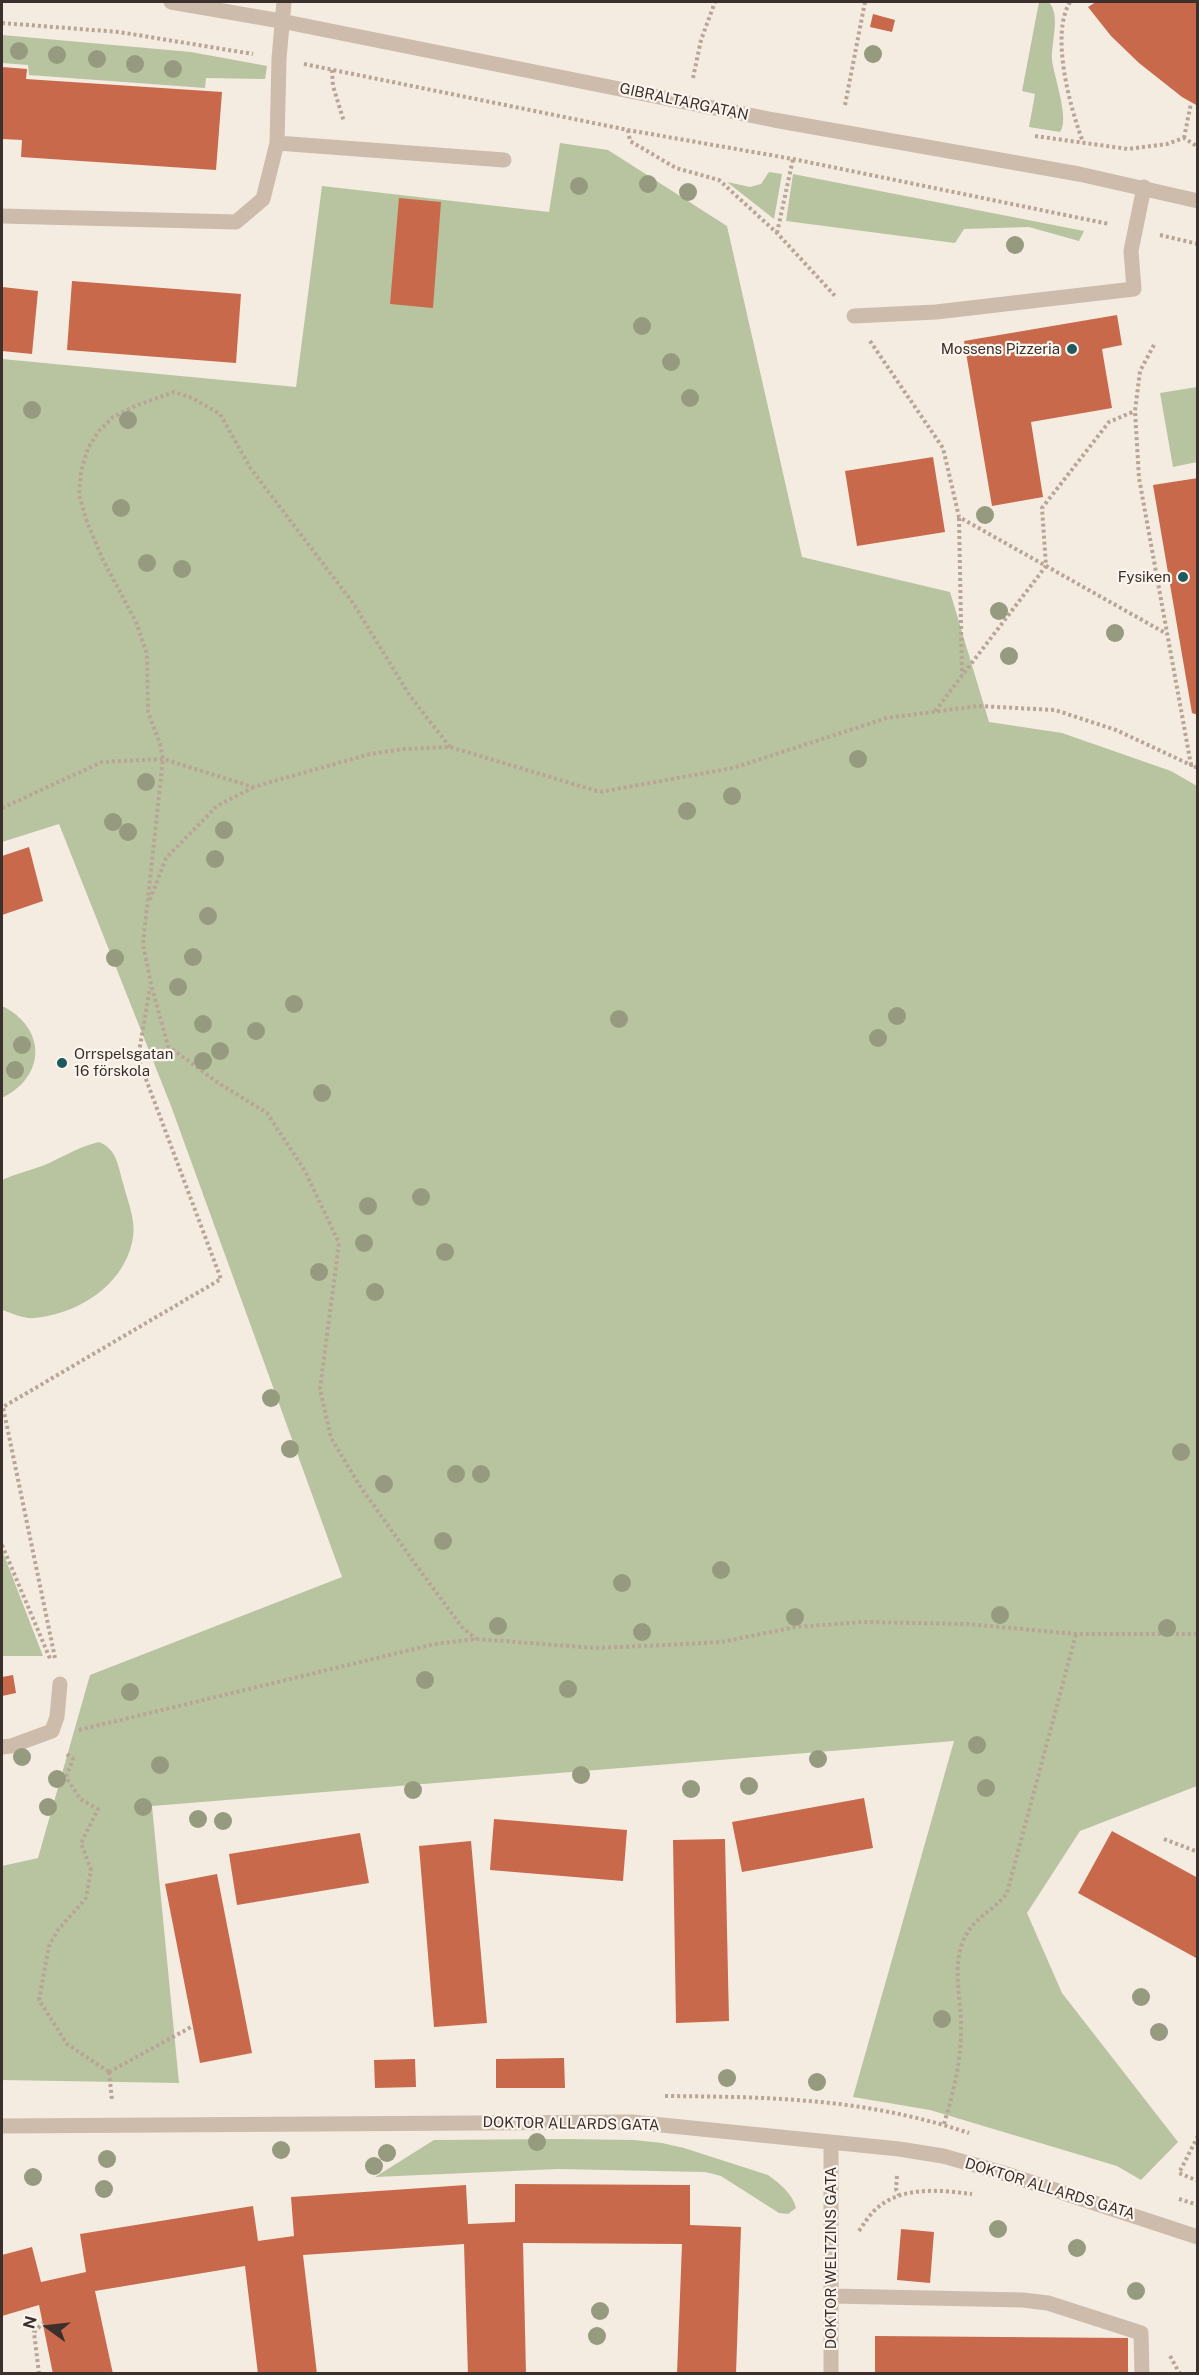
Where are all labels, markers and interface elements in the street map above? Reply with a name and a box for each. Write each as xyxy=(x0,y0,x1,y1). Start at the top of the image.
street label: GIBRALTARGATAN xyxy=(618,80,750,124)
place label: Mossens Pizzeria xyxy=(941,340,1060,358)
marker: Mossens Pizzeria xyxy=(1065,342,1079,356)
place label: Fysiken xyxy=(1118,568,1171,586)
marker: Fysiken xyxy=(1176,570,1190,584)
place label: Orrspelsgatan 16 förskola xyxy=(74,1045,173,1080)
marker: Orrspelsgatan 16 förskola xyxy=(55,1056,69,1070)
street label: DOKTOR ALLARDS GATA xyxy=(482,2113,660,2135)
street label: DOKTOR ALLARDS GATA xyxy=(963,2155,1137,2223)
street label: DOKTOR WELTZINS GATA xyxy=(822,2167,840,2349)
north arrow xyxy=(18,2297,78,2357)
text: N xyxy=(19,2314,41,2331)

